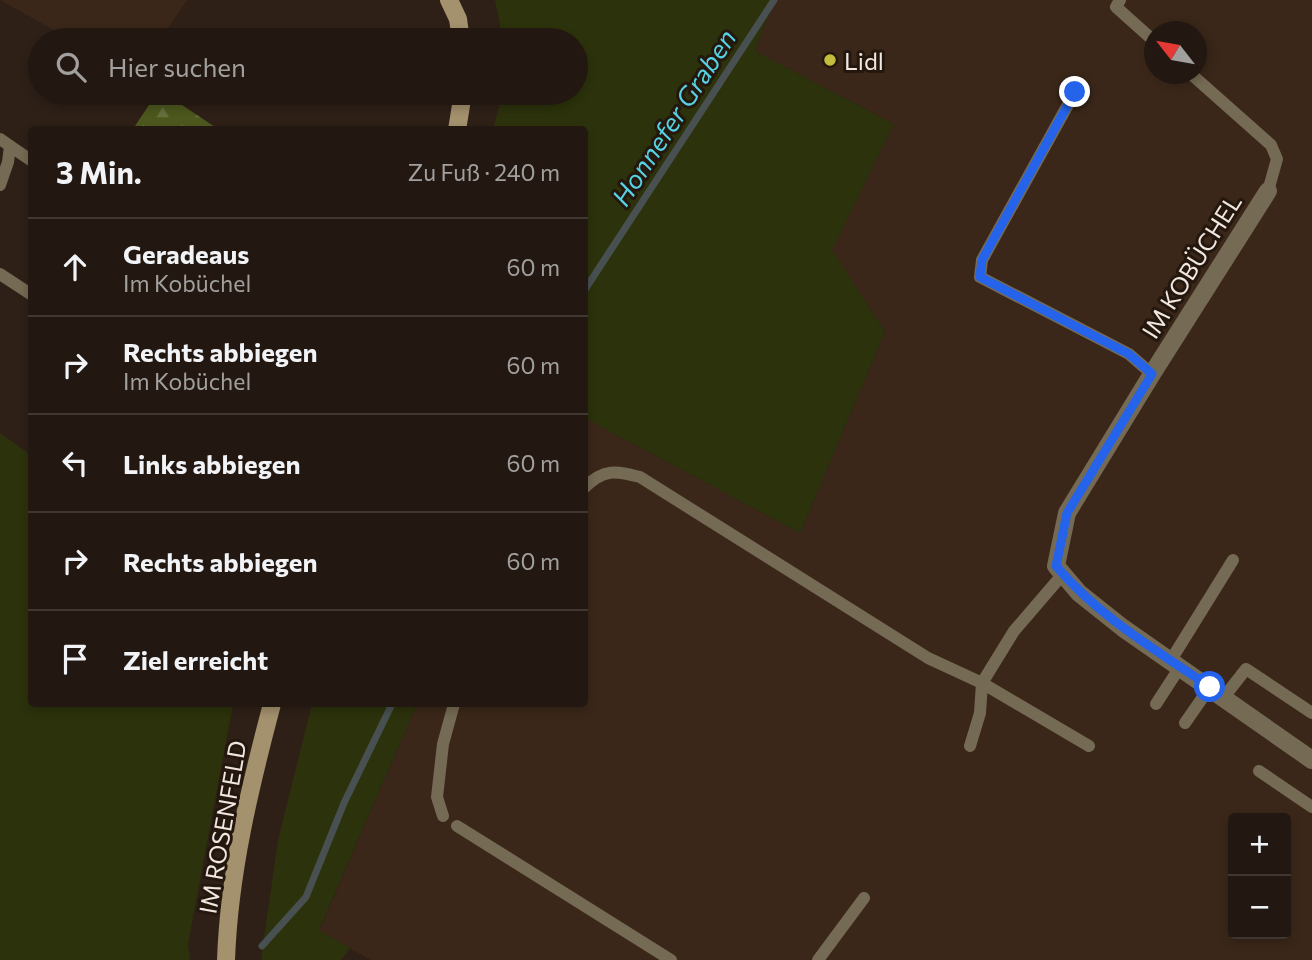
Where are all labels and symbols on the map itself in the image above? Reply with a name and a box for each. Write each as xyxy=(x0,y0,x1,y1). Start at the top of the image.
north arrow xyxy=(1144,21,1207,84)
water label: Honnefer Graben xyxy=(604,23,742,211)
place label: Lidl xyxy=(844,46,884,75)
marker: Lidl xyxy=(822,52,838,68)
route end xyxy=(1059,76,1090,107)
street label: IM KOBÜCHEL xyxy=(1135,189,1247,343)
route start xyxy=(1194,671,1225,702)
street label: IM ROSENFELD xyxy=(192,738,252,916)

